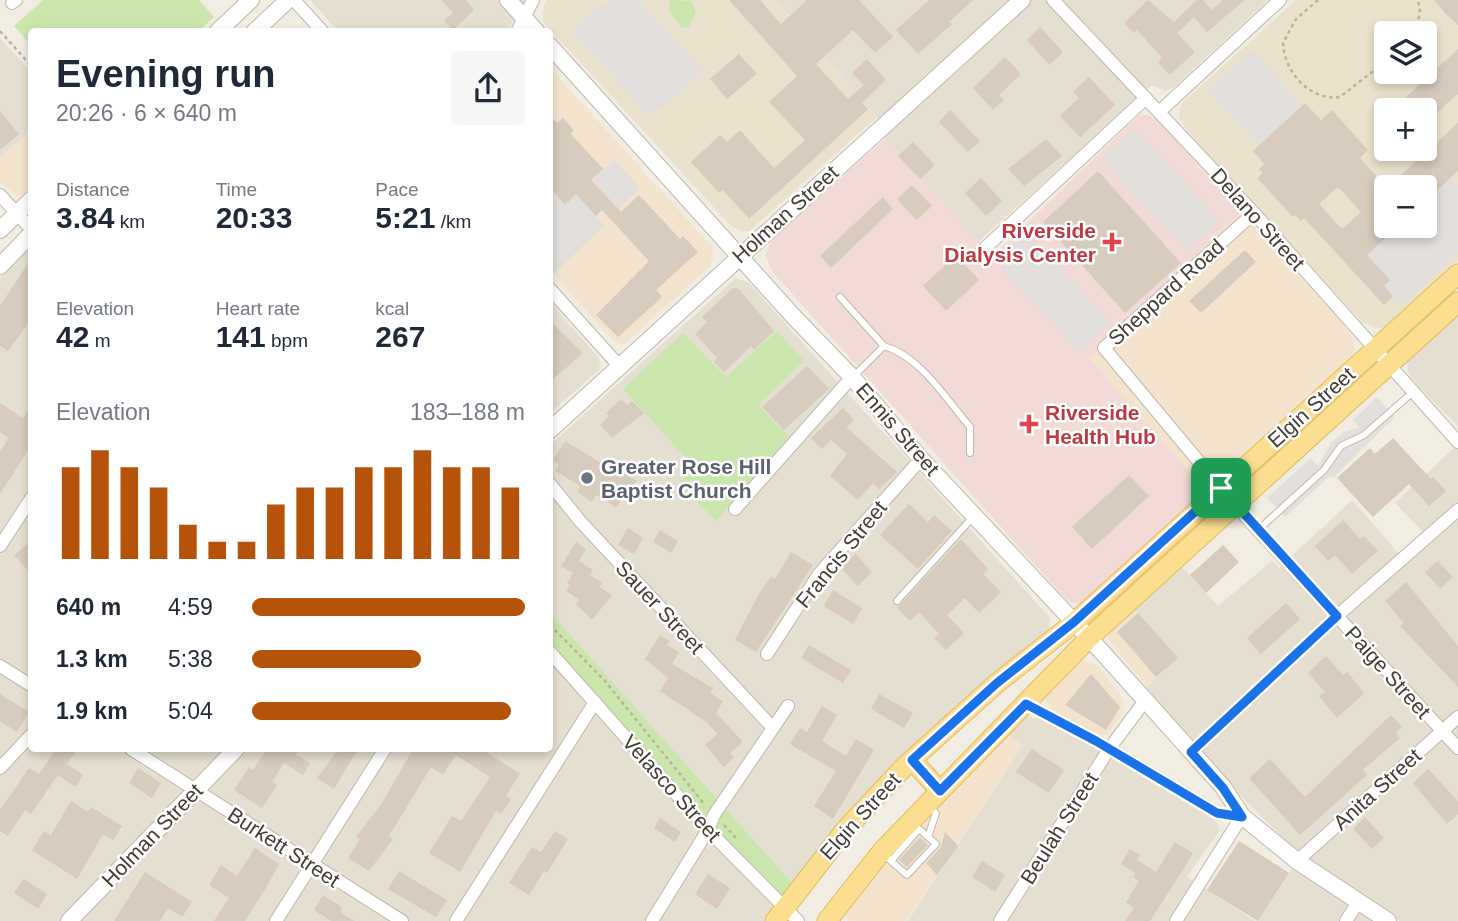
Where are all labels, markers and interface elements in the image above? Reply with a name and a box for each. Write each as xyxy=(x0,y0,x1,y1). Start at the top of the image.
map controls xyxy=(1374,21,1437,238)
button: layers xyxy=(1374,21,1437,84)
button: share xyxy=(451,51,525,125)
text: Evening run xyxy=(56,53,276,95)
button: + xyxy=(1374,98,1437,161)
text: 20:26 · 6 × 640 m xyxy=(56,100,237,126)
street label: Holman Street xyxy=(727,160,843,267)
street label: Delano Street xyxy=(1206,164,1310,275)
button: − xyxy=(1374,175,1437,238)
text: Distance xyxy=(56,179,130,200)
text: Time xyxy=(216,179,257,200)
text: Pace xyxy=(375,179,419,200)
text: 3.84 xyxy=(56,201,114,234)
text: 20:33 xyxy=(216,201,292,234)
text: 5:21 xyxy=(375,201,435,234)
text: km xyxy=(114,211,145,232)
text: /km xyxy=(435,211,471,232)
place label: Riverside Dialysis Center xyxy=(944,219,1096,266)
marker: Riverside Dialysis Center xyxy=(1102,232,1122,252)
street label: Sheppard Road xyxy=(1104,234,1228,350)
text: Elevation xyxy=(56,298,134,319)
text: Heart rate xyxy=(216,298,300,319)
text: kcal xyxy=(375,298,409,319)
text: 42 xyxy=(56,320,89,353)
text: 141 xyxy=(216,320,266,353)
text: 267 xyxy=(375,320,425,353)
text: m xyxy=(89,330,110,351)
text: bpm xyxy=(266,330,308,351)
street label: Elgin Street xyxy=(1263,362,1359,452)
street label: Ennis Street xyxy=(852,378,944,480)
text: Elevation xyxy=(56,399,151,425)
text: 183–188 m xyxy=(410,399,525,425)
place label: Riverside Health Hub xyxy=(1045,401,1156,448)
marker: Riverside Health Hub xyxy=(1019,414,1039,434)
place label: Greater Rose Hill Baptist Church xyxy=(601,455,771,502)
pin xyxy=(1191,458,1251,518)
icon: arrive xyxy=(1202,469,1240,507)
marker: Greater Rose Hill Baptist Church xyxy=(579,470,595,486)
street label: Francis Street xyxy=(791,496,891,612)
street label: Sauer Street xyxy=(611,556,709,658)
text: 640 m xyxy=(56,594,121,620)
text: 4:59 xyxy=(168,594,213,620)
street label: Paige Street xyxy=(1341,621,1435,723)
text: 1.3 km xyxy=(56,646,128,672)
text: 5:38 xyxy=(168,646,213,672)
text: 1.9 km xyxy=(56,698,128,724)
text: 5:04 xyxy=(168,698,213,724)
street label: Velasco Street xyxy=(618,730,726,846)
street label: Anita Street xyxy=(1329,744,1426,834)
street label: Elgin Street xyxy=(815,768,905,864)
street label: Beulah Street xyxy=(1016,768,1103,888)
street label: Holman Street xyxy=(97,779,207,891)
street label: Burkett Street xyxy=(224,802,344,892)

